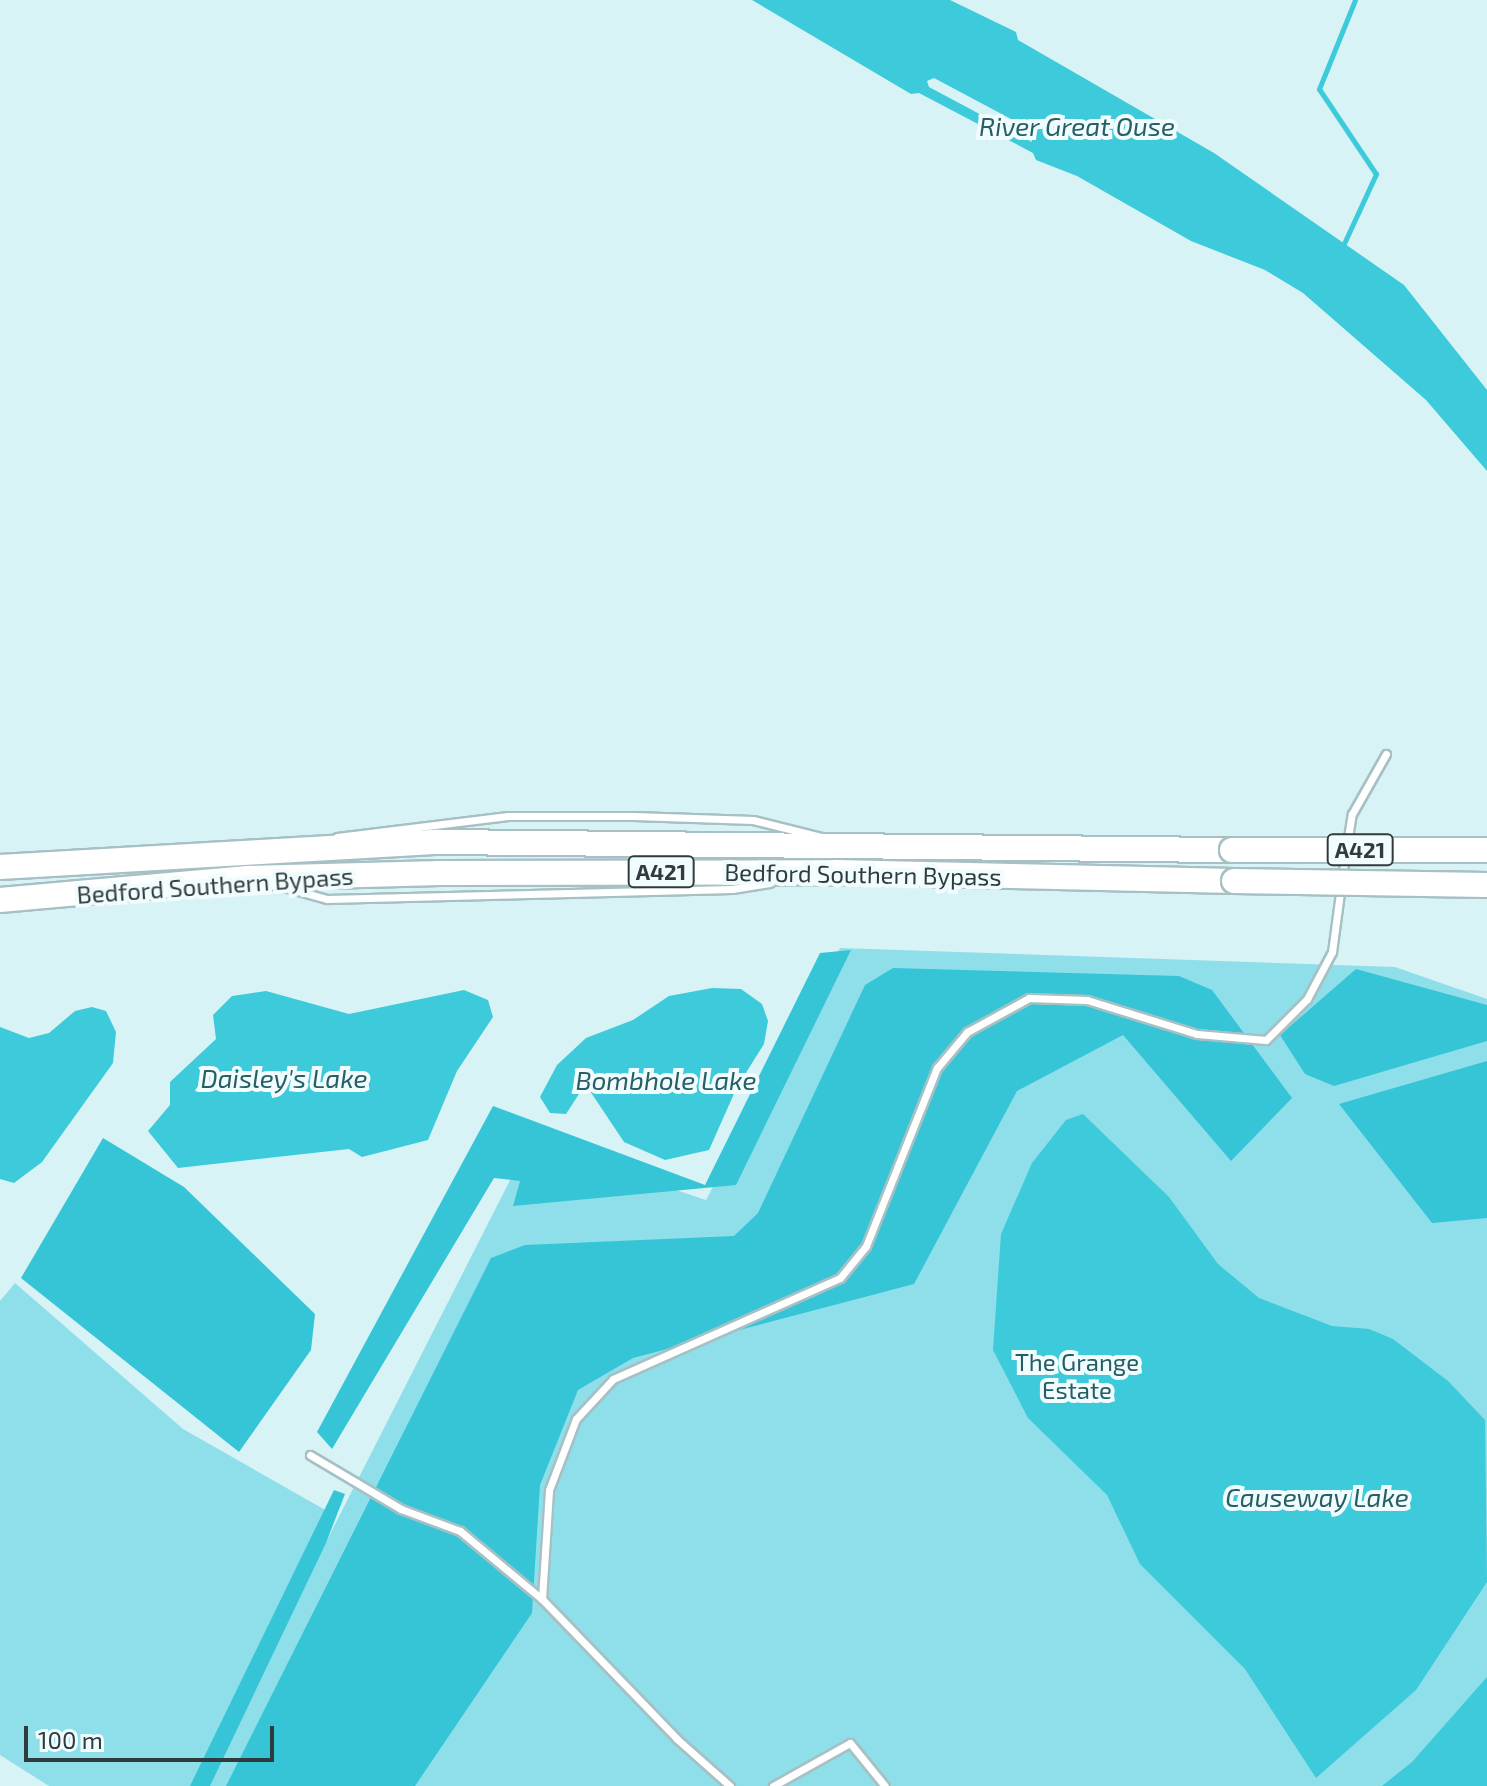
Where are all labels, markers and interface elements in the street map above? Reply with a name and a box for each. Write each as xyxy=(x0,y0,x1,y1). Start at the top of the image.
water label: River Great Ouse xyxy=(979,110,1175,142)
road number: A421 xyxy=(1326,832,1394,868)
road number: A421 xyxy=(627,854,695,890)
street label: Bedford Southern Bypass xyxy=(724,857,1002,891)
street label: Bedford Southern Bypass xyxy=(76,861,354,909)
water label: Daisley's Lake xyxy=(201,1062,367,1094)
water label: Bombhole Lake xyxy=(576,1064,756,1096)
park label: The Grange Estate xyxy=(1015,1348,1139,1404)
water label: Causeway Lake xyxy=(1225,1481,1409,1513)
scale bar xyxy=(28,1710,278,1760)
text: 100 m xyxy=(38,1725,103,1754)

